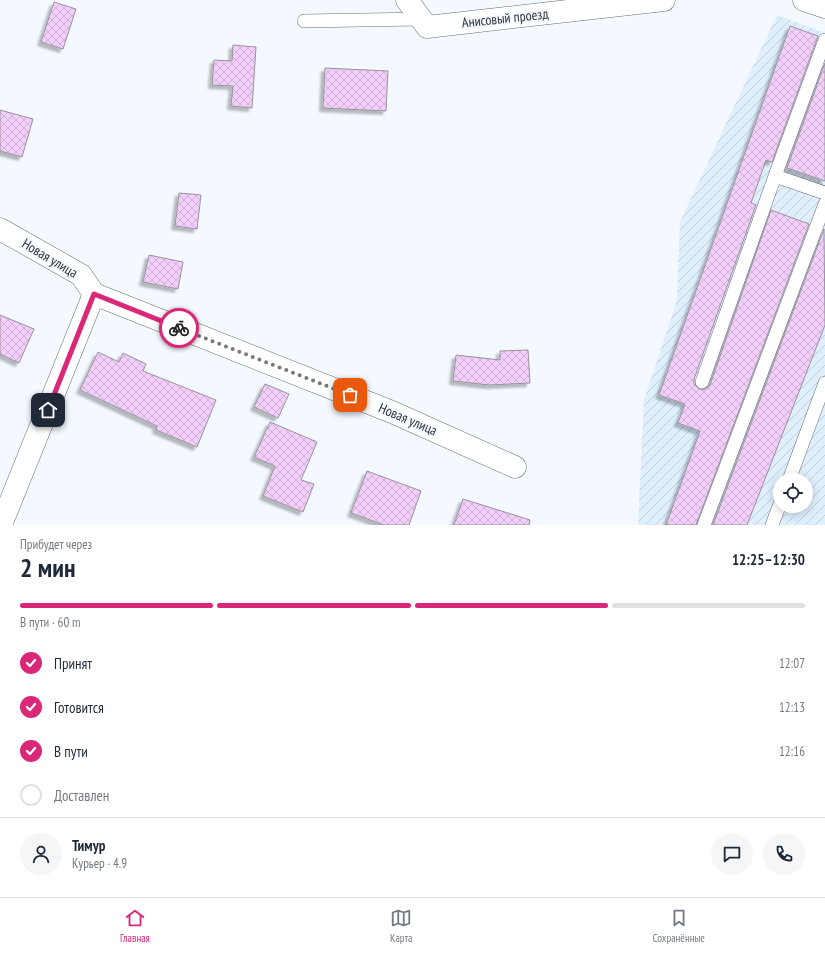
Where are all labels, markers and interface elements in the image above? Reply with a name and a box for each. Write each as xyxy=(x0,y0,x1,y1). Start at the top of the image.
street label: Анисовый проезд xyxy=(461,5,549,31)
street label: Новая улица xyxy=(19,234,81,282)
courier xyxy=(159,308,199,348)
icon: bike xyxy=(168,317,190,339)
pin xyxy=(333,378,367,412)
icon: bag xyxy=(339,384,361,406)
pin xyxy=(31,393,65,427)
icon: home xyxy=(37,399,59,421)
street label: Новая улица xyxy=(376,399,440,439)
map controls xyxy=(773,473,813,513)
button: locate xyxy=(773,473,813,513)
text: Прибудет через xyxy=(20,536,92,553)
text: 12:25–12:30 xyxy=(732,550,805,569)
text: 2 мин xyxy=(20,551,75,584)
text: В пути · 60 m xyxy=(20,614,81,631)
icon: check xyxy=(20,652,42,674)
text: Принят xyxy=(54,654,92,673)
text: 12:07 xyxy=(779,655,805,672)
icon: check xyxy=(20,696,42,718)
text: Готовится xyxy=(54,698,104,717)
text: 12:13 xyxy=(779,699,805,716)
icon: check xyxy=(20,740,42,762)
text: В пути xyxy=(54,742,88,761)
text: 12:16 xyxy=(779,743,805,760)
text: Доставлен xyxy=(54,786,109,805)
button: person xyxy=(20,833,62,875)
button: chat xyxy=(711,833,753,875)
button: phone xyxy=(763,833,805,875)
text: Тимур xyxy=(72,836,105,855)
text: Курьер · 4.9 xyxy=(72,855,127,872)
tab: Главная xyxy=(120,907,150,945)
tab: Карта xyxy=(390,907,412,945)
tab: Сохранённые xyxy=(653,907,705,945)

